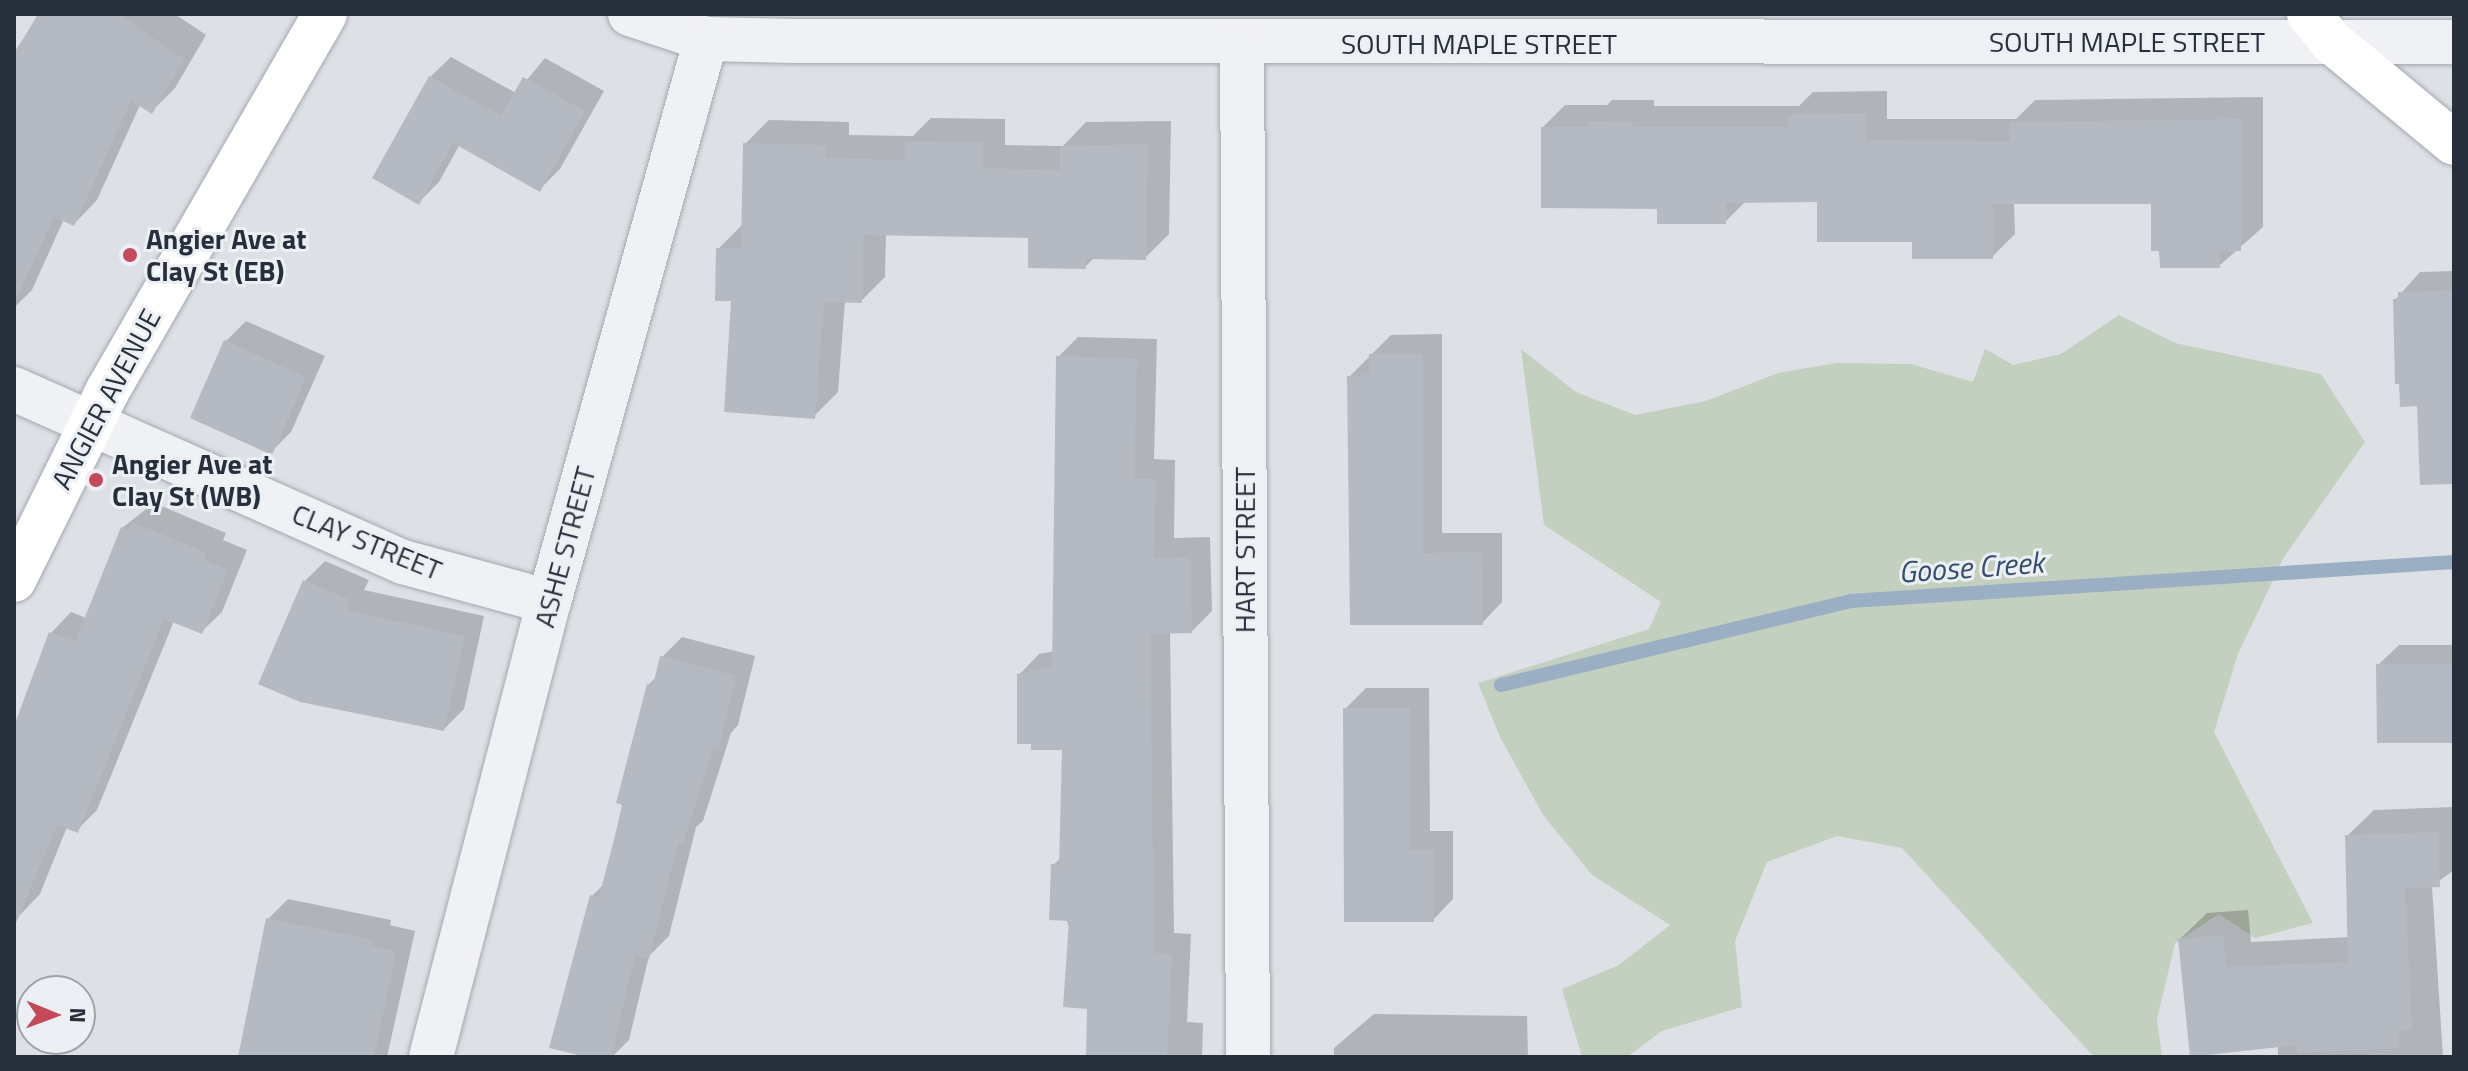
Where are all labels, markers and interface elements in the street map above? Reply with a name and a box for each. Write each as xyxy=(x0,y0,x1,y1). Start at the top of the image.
street label: SOUTH MAPLE STREET xyxy=(1989,25,2265,59)
street label: SOUTH MAPLE STREET xyxy=(1341,27,1617,61)
place label: Angier Ave at Clay St (EB) xyxy=(146,222,307,288)
marker: Angier Ave at Clay St (EB) xyxy=(121,246,139,264)
street label: ANGIER AVENUE xyxy=(45,303,167,495)
place label: Angier Ave at Clay St (WB) xyxy=(112,447,273,513)
street label: ASHE STREET xyxy=(527,463,603,631)
street label: HART STREET xyxy=(1228,467,1262,633)
marker: Angier Ave at Clay St (WB) xyxy=(87,471,105,489)
street label: CLAY STREET xyxy=(287,497,447,587)
water label: Goose Creek xyxy=(1897,544,2045,590)
north arrow xyxy=(16,975,96,1055)
text: N xyxy=(61,1007,95,1023)

